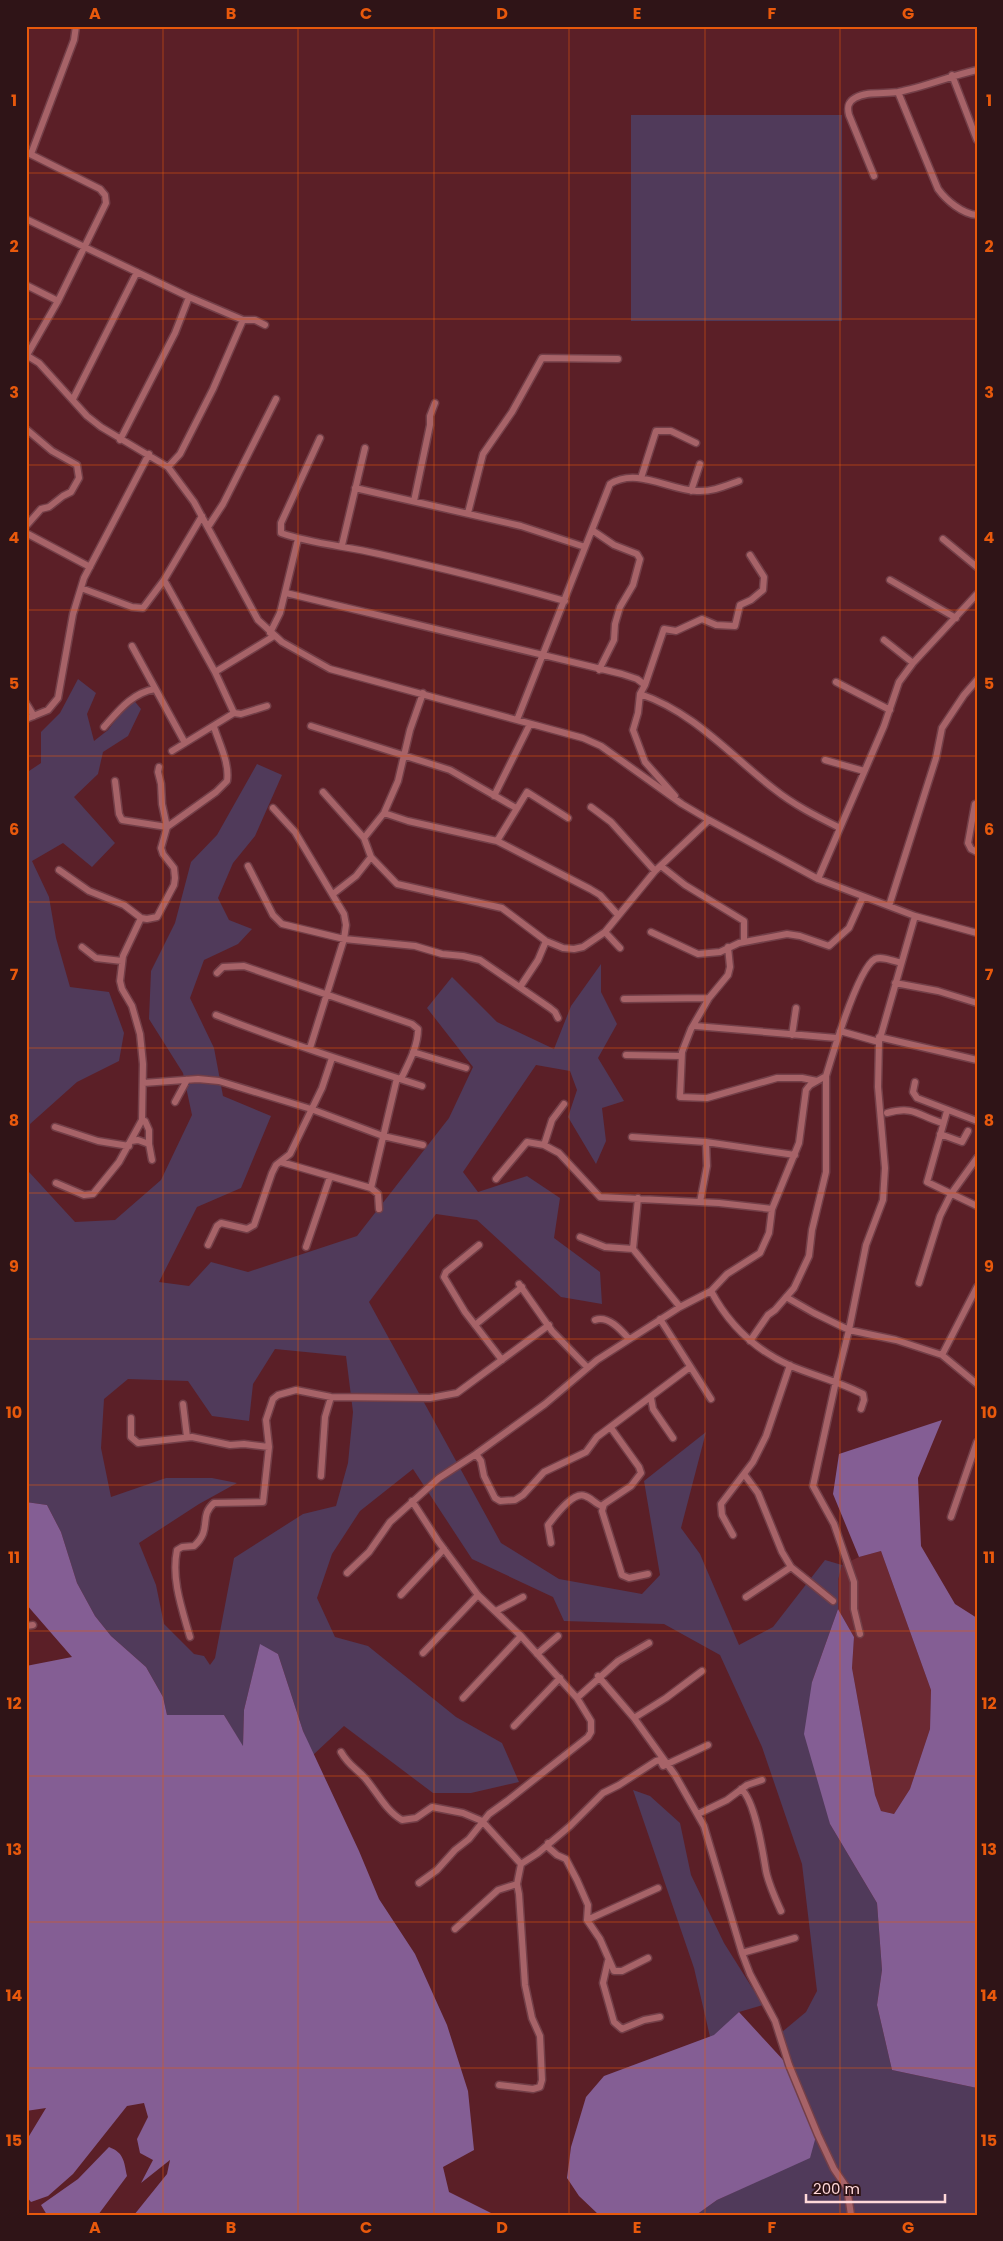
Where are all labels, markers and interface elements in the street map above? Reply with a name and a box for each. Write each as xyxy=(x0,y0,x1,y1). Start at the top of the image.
text: A xyxy=(89,2,101,25)
text: B xyxy=(226,2,236,25)
text: C xyxy=(360,2,372,25)
text: D xyxy=(496,2,508,25)
text: E xyxy=(633,2,641,25)
text: F xyxy=(768,2,777,25)
text: G xyxy=(902,2,914,25)
text: 1 xyxy=(11,89,17,112)
text: 1 xyxy=(986,89,992,112)
text: 2 xyxy=(9,235,19,258)
text: 2 xyxy=(984,235,994,258)
text: 3 xyxy=(9,381,19,404)
text: 3 xyxy=(984,381,994,404)
text: 4 xyxy=(9,526,20,549)
text: 4 xyxy=(984,526,995,549)
text: 5 xyxy=(9,672,19,695)
text: 5 xyxy=(984,672,994,695)
text: 6 xyxy=(9,818,19,841)
text: 6 xyxy=(984,818,994,841)
text: 7 xyxy=(10,963,19,986)
text: 7 xyxy=(985,963,994,986)
text: 8 xyxy=(9,1109,19,1132)
text: 8 xyxy=(984,1109,994,1132)
text: 9 xyxy=(9,1255,19,1278)
text: 9 xyxy=(984,1255,994,1278)
text: 10 xyxy=(6,1401,22,1424)
text: 10 xyxy=(981,1401,997,1424)
text: 11 xyxy=(8,1546,20,1569)
text: 11 xyxy=(983,1546,995,1569)
text: 12 xyxy=(6,1692,22,1715)
text: 12 xyxy=(981,1692,997,1715)
text: 13 xyxy=(6,1838,22,1861)
text: 13 xyxy=(981,1838,997,1861)
text: 14 xyxy=(6,1984,23,2007)
text: 14 xyxy=(981,1984,998,2007)
text: 15 xyxy=(6,2129,22,2152)
text: 15 xyxy=(981,2129,997,2152)
scale bar xyxy=(806,2171,944,2203)
text: 200 m xyxy=(813,2178,860,2199)
text: A xyxy=(89,2216,101,2239)
text: B xyxy=(226,2216,236,2239)
text: C xyxy=(360,2216,372,2239)
text: D xyxy=(496,2216,508,2239)
text: E xyxy=(633,2216,641,2239)
text: F xyxy=(768,2216,777,2239)
text: G xyxy=(902,2216,914,2239)

